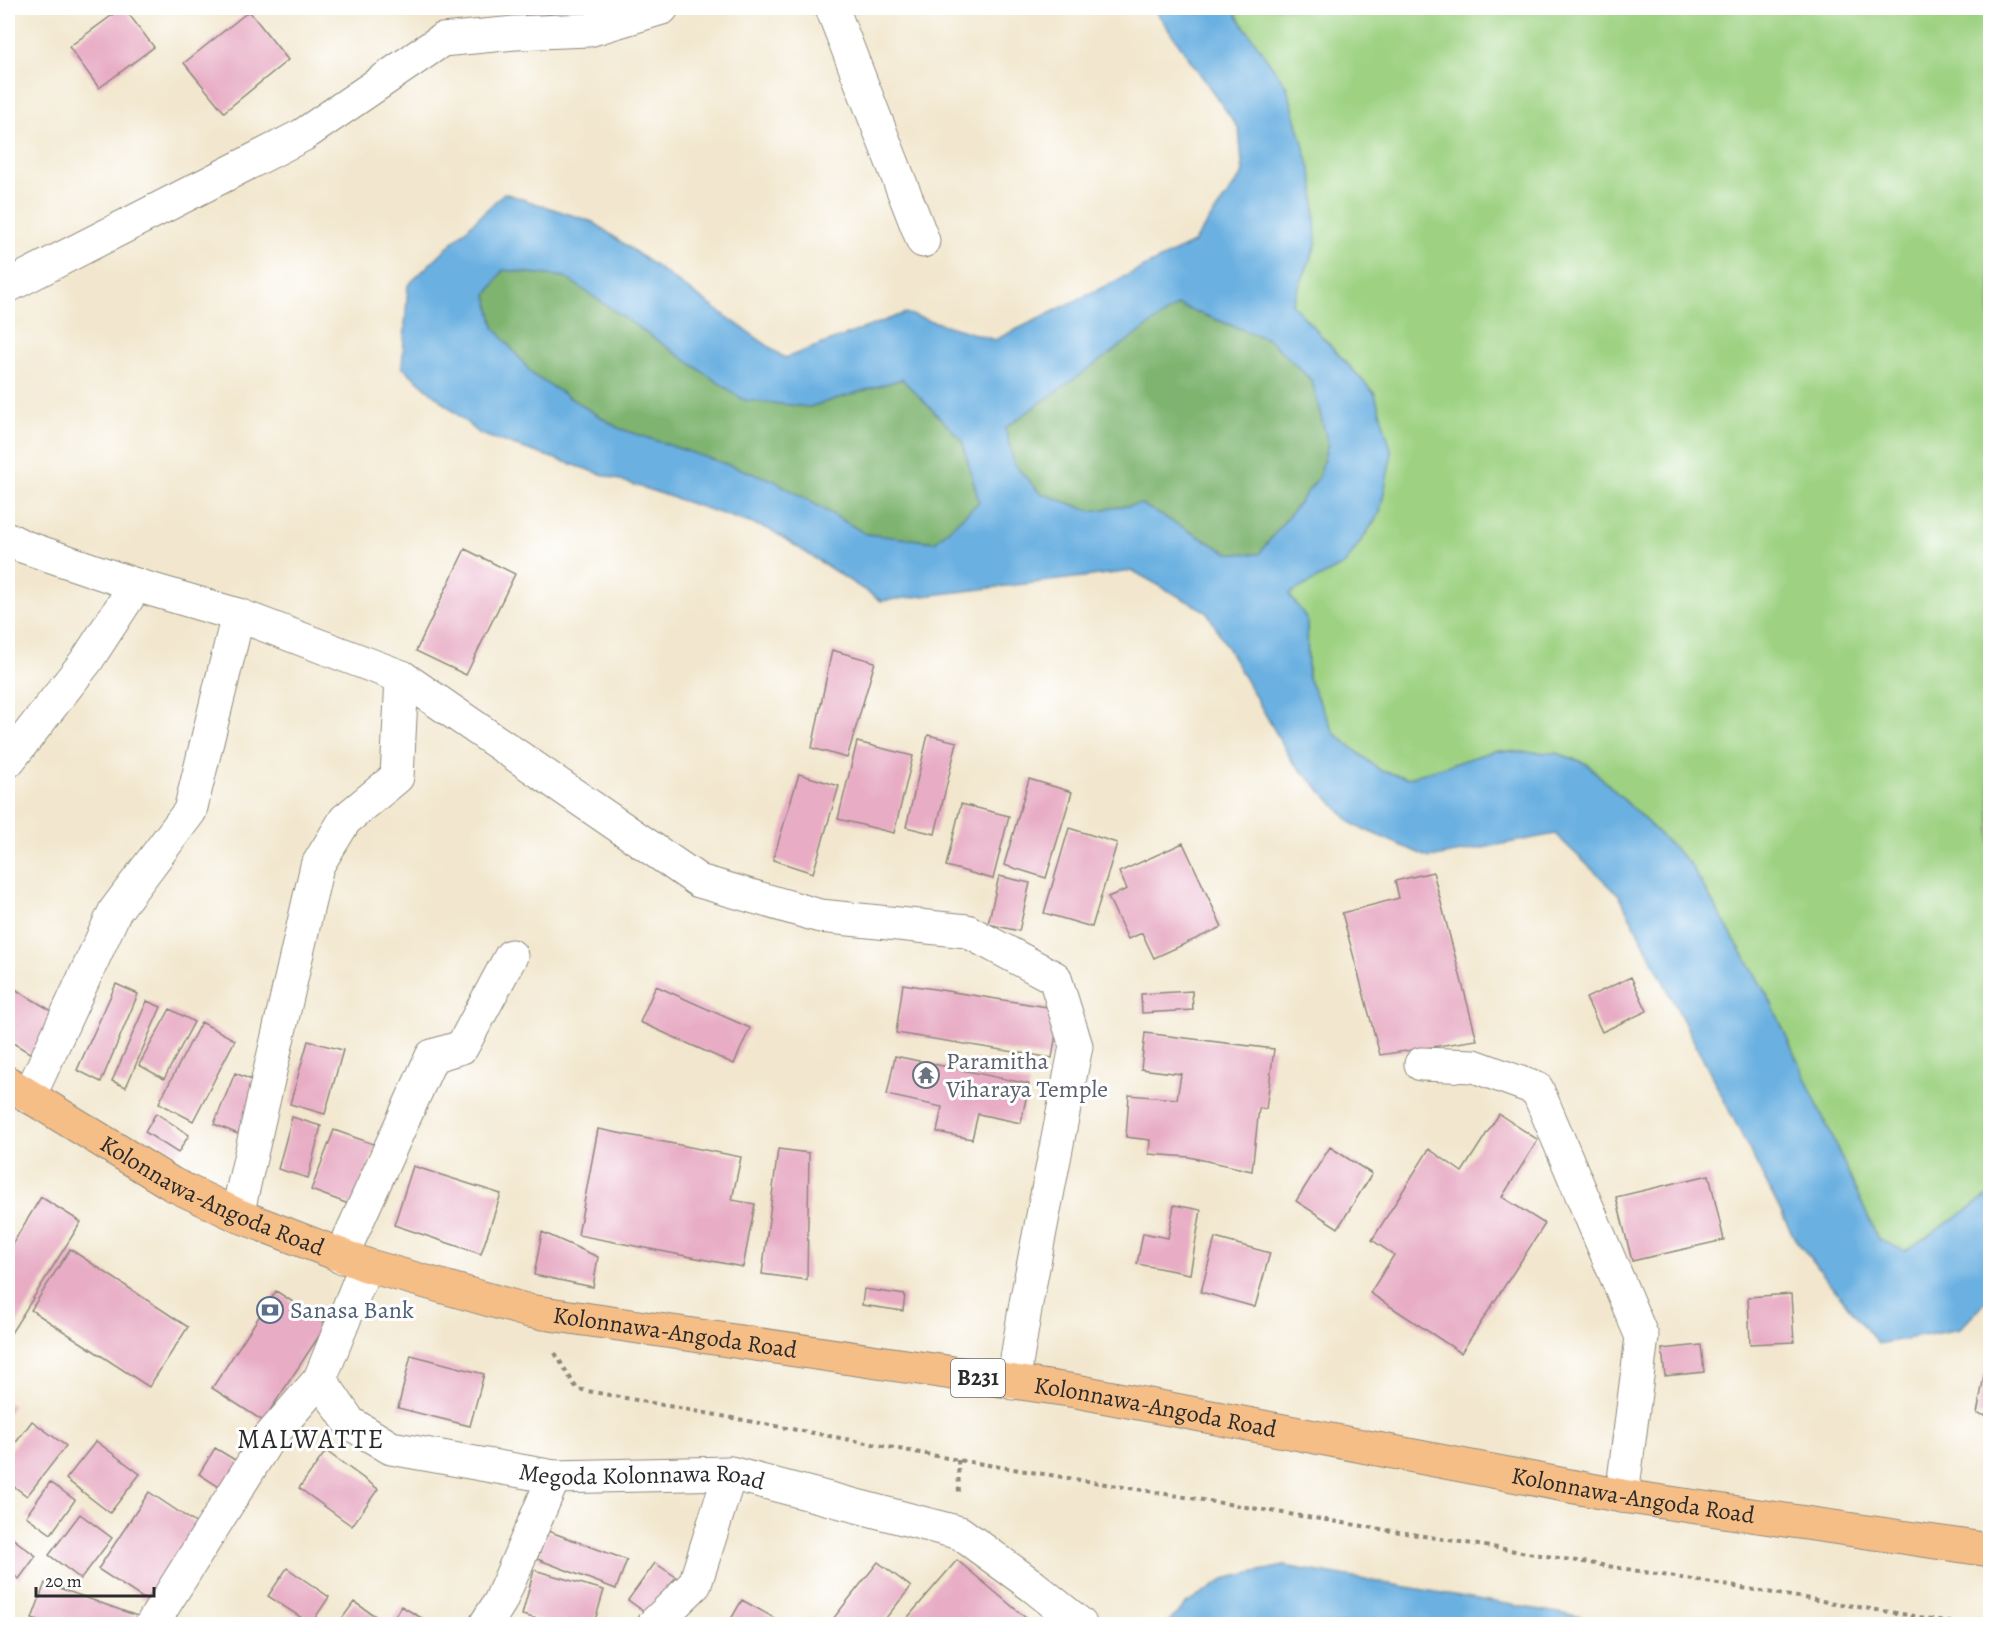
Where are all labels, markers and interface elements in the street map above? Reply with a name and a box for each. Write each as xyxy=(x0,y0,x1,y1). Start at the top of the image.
place label: Paramitha Viharaya Temple xyxy=(945,1045,1108,1105)
temple icon: Paramitha Viharaya Temple xyxy=(911,1060,941,1090)
street label: Kolonnawa-Angoda Road xyxy=(94,1127,329,1263)
place label: Sanasa Bank xyxy=(290,1294,414,1326)
bank icon: Sanasa Bank xyxy=(255,1295,285,1325)
street label: Kolonnawa-Angoda Road xyxy=(551,1299,799,1366)
road number: B231 xyxy=(951,1359,1005,1397)
street label: Kolonnawa-Angoda Road xyxy=(1032,1369,1279,1445)
district label: MALWATTE xyxy=(237,1421,385,1457)
street label: Megoda Kolonnawa Road xyxy=(517,1455,769,1498)
street label: Kolonnawa-Angoda Road xyxy=(1509,1459,1757,1531)
scale bar xyxy=(36,1560,154,1598)
text: 20 m xyxy=(45,1569,82,1593)

